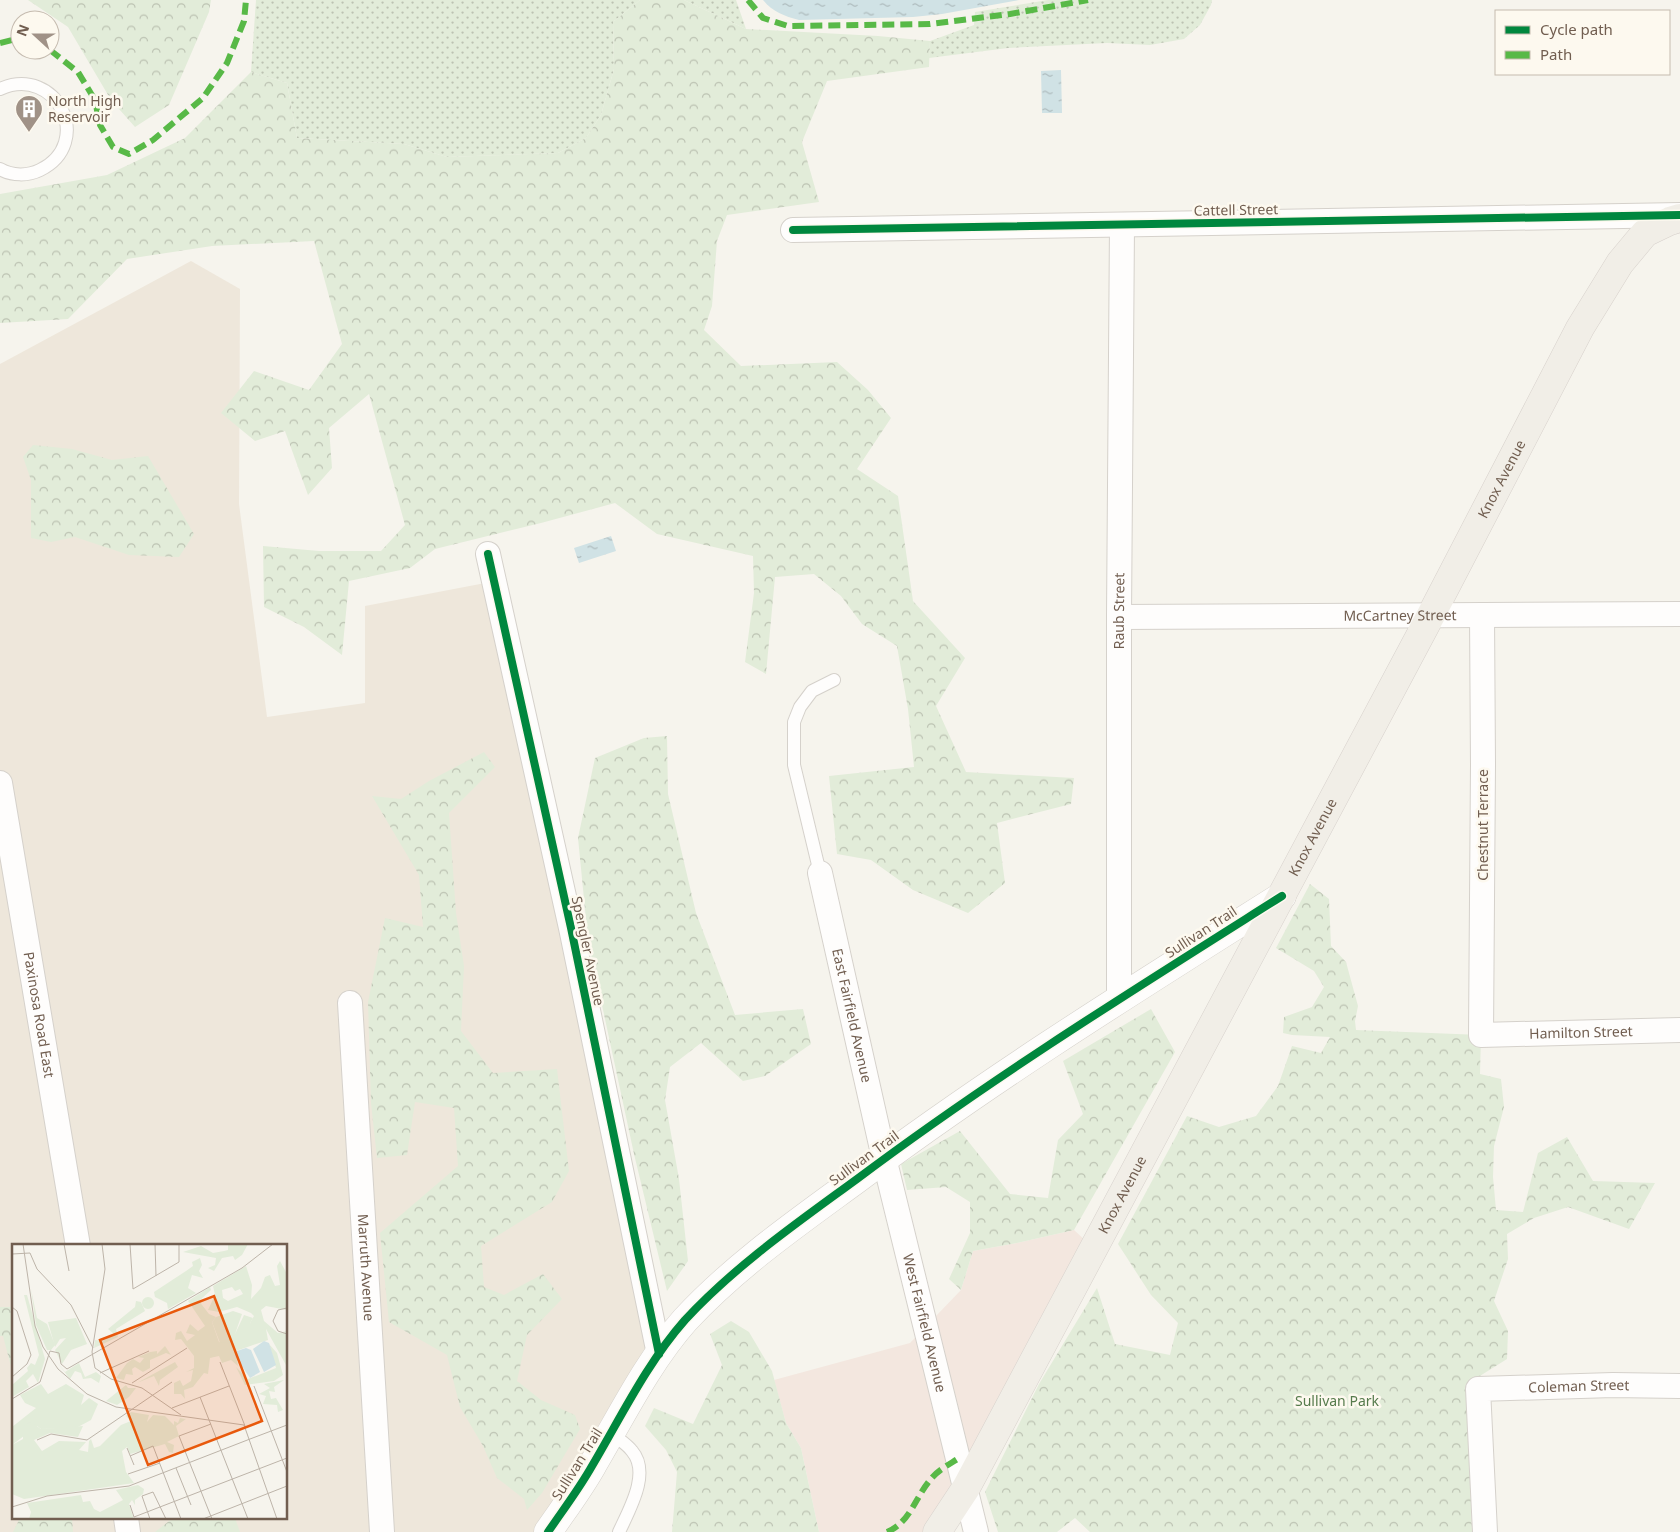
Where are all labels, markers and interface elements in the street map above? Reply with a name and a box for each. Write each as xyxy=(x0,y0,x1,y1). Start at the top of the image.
north arrow xyxy=(10,10,60,60)
legend xyxy=(1495,10,1670,75)
text: Cycle path xyxy=(1540,19,1613,39)
text: N xyxy=(11,21,33,39)
text: Path xyxy=(1540,44,1572,64)
place label: North High Reservoir xyxy=(48,91,122,126)
building icon: North High Reservoir xyxy=(14,94,44,133)
street label: Cattell Street xyxy=(1193,199,1278,220)
street label: Knox Avenue xyxy=(1473,436,1529,521)
street label: Raub Street xyxy=(1109,573,1128,649)
street label: McCartney Street xyxy=(1343,605,1457,625)
street label: Chestnut Terrace xyxy=(1473,769,1492,881)
street label: Knox Avenue xyxy=(1284,795,1341,879)
street label: Spengler Avenue xyxy=(568,894,609,1008)
street label: Sullivan Trail xyxy=(1161,901,1240,962)
street label: East Fairfield Avenue xyxy=(828,946,877,1084)
street label: Paxinosa Road East xyxy=(20,950,59,1079)
street label: Hamilton Street xyxy=(1529,1021,1633,1043)
street label: Sullivan Trail xyxy=(825,1126,903,1189)
street label: Knox Avenue xyxy=(1093,1152,1150,1237)
street label: Marruth Avenue xyxy=(354,1213,379,1322)
inset map xyxy=(12,1244,288,1520)
street label: West Fairfield Avenue xyxy=(899,1252,951,1394)
street label: Coleman Street xyxy=(1528,1375,1630,1397)
park label: Sullivan Park xyxy=(1295,1391,1380,1410)
street label: Sullivan Trail xyxy=(547,1424,606,1504)

